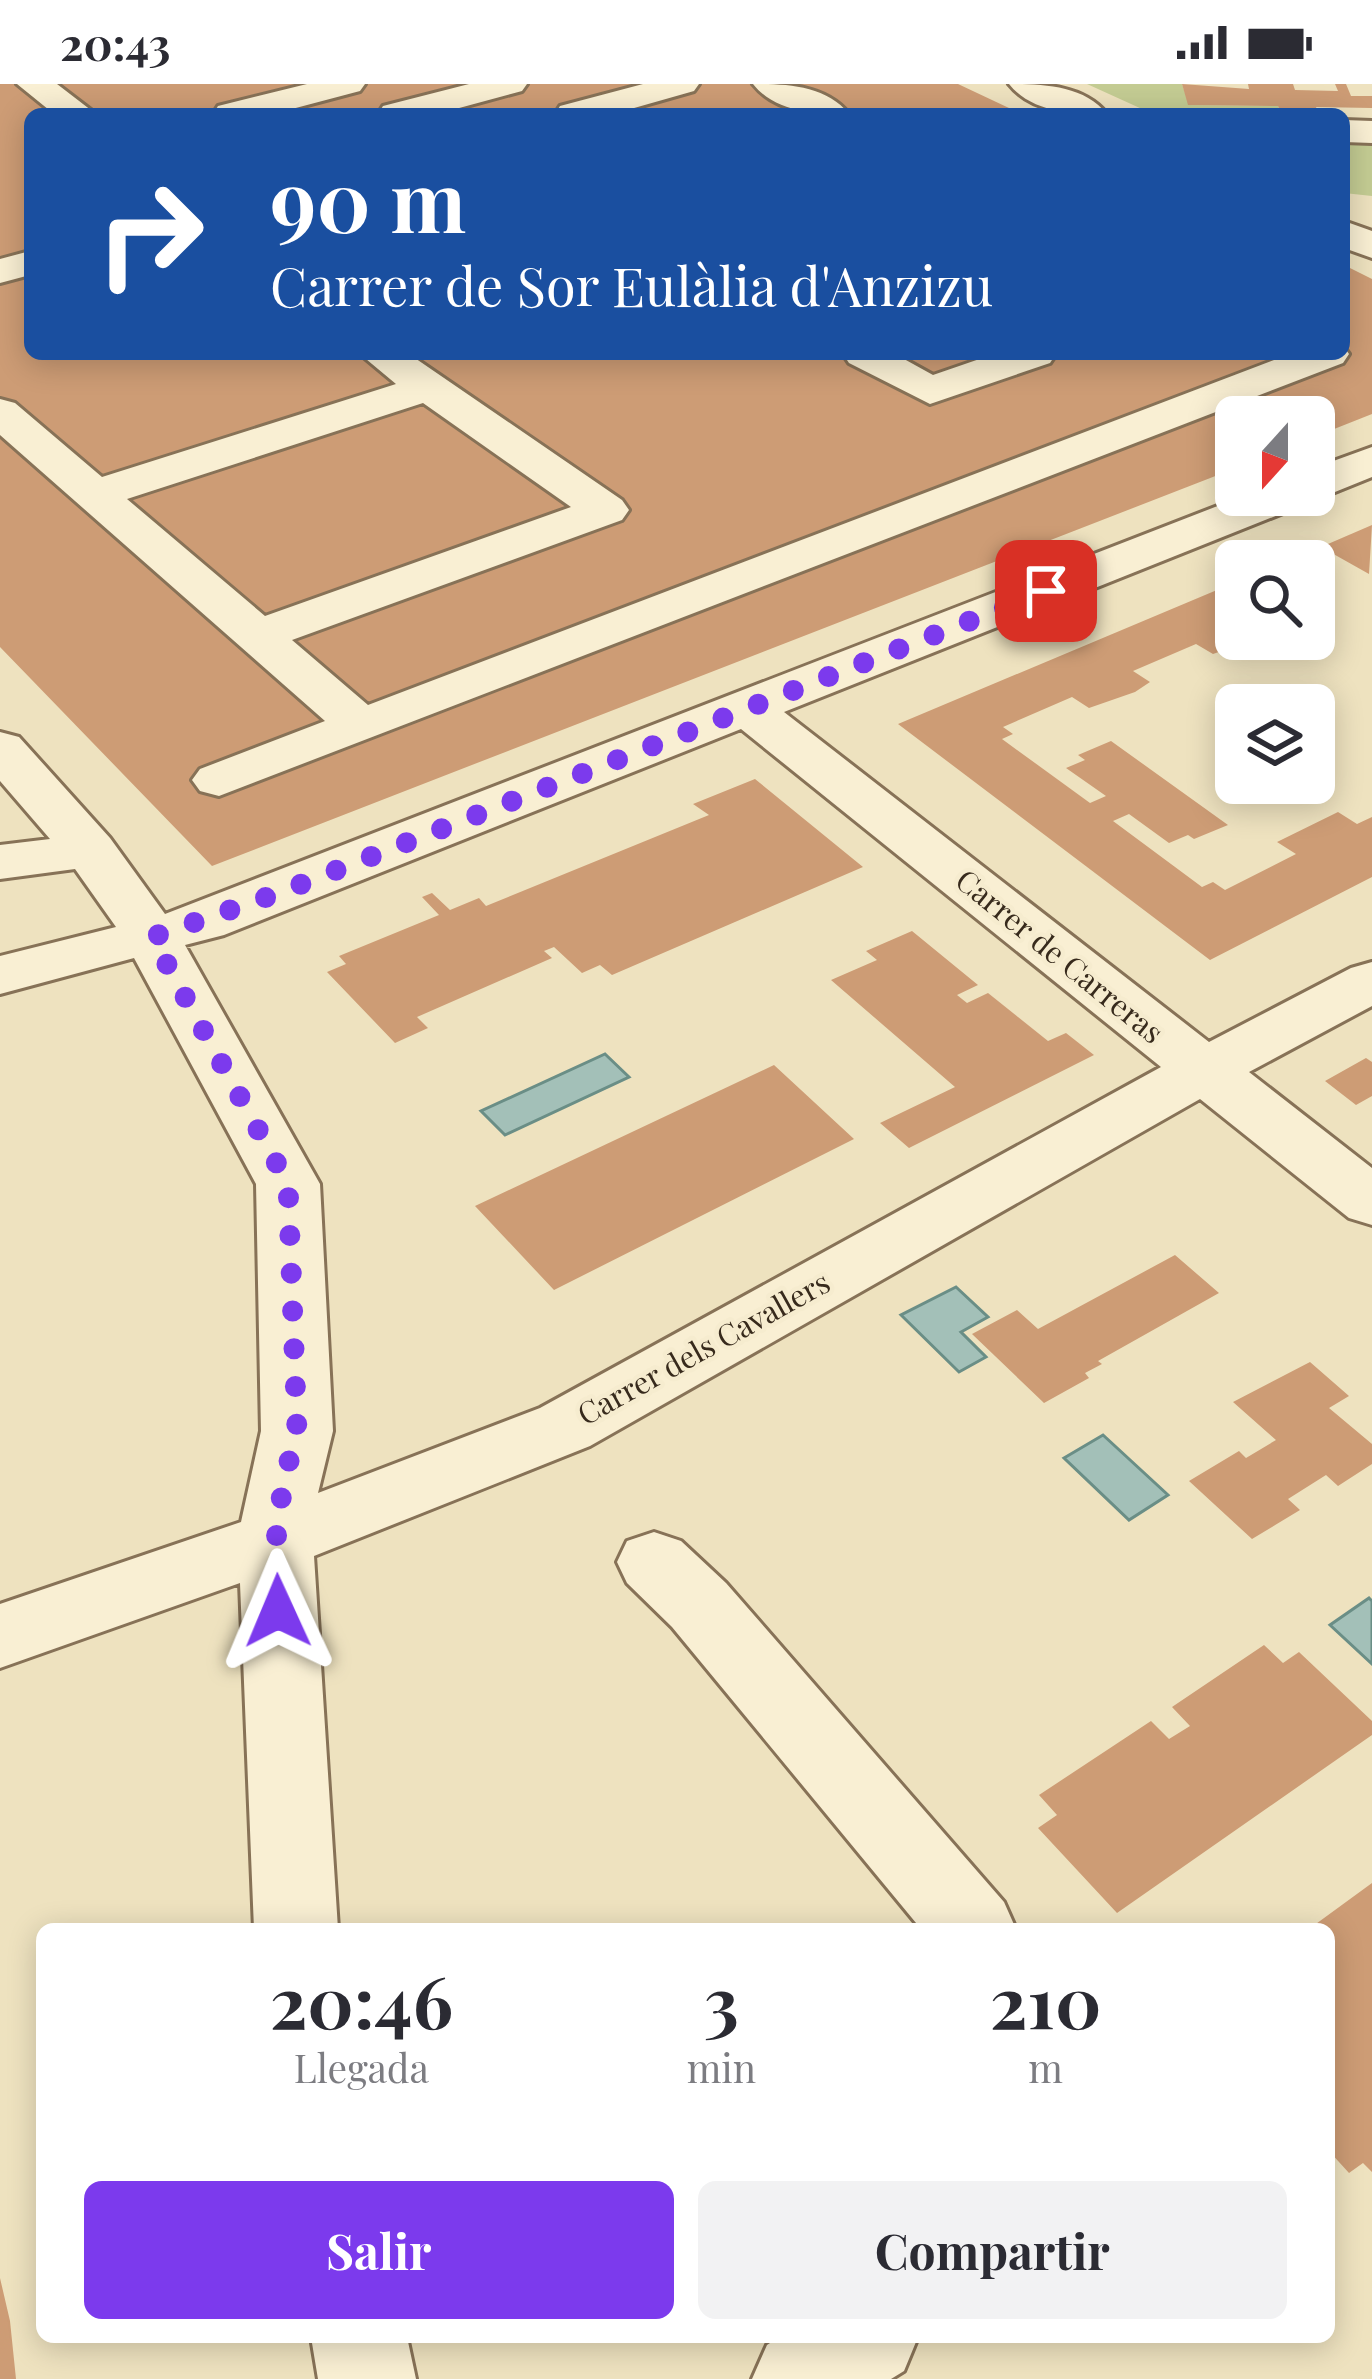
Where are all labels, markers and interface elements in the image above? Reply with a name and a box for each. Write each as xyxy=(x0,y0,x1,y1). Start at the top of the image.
text: 20:43 xyxy=(60,12,171,72)
text: 90 m xyxy=(270,142,466,254)
icon: right xyxy=(72,156,228,312)
text: Carrer de Sor Eulàlia d'Anzizu xyxy=(270,249,993,321)
north arrow xyxy=(1215,396,1335,516)
map controls xyxy=(1215,396,1335,804)
pin xyxy=(995,540,1097,642)
button: search xyxy=(1215,540,1335,660)
icon: arrive xyxy=(1013,558,1079,624)
button: layers xyxy=(1215,684,1335,804)
street label: Carrer de Carreras xyxy=(948,859,1172,1051)
street label: Carrer dels Cavallers xyxy=(570,1261,836,1433)
position arrow xyxy=(215,1548,341,1674)
text: 20:46 xyxy=(270,1951,453,2047)
text: 3 xyxy=(704,1951,739,2047)
text: 210 xyxy=(990,1951,1101,2047)
text: Llegada xyxy=(294,2041,429,2093)
text: min xyxy=(687,2041,756,2093)
text: m xyxy=(1028,2041,1063,2093)
button: Salir xyxy=(84,2181,674,2319)
button: Compartir xyxy=(698,2181,1287,2319)

